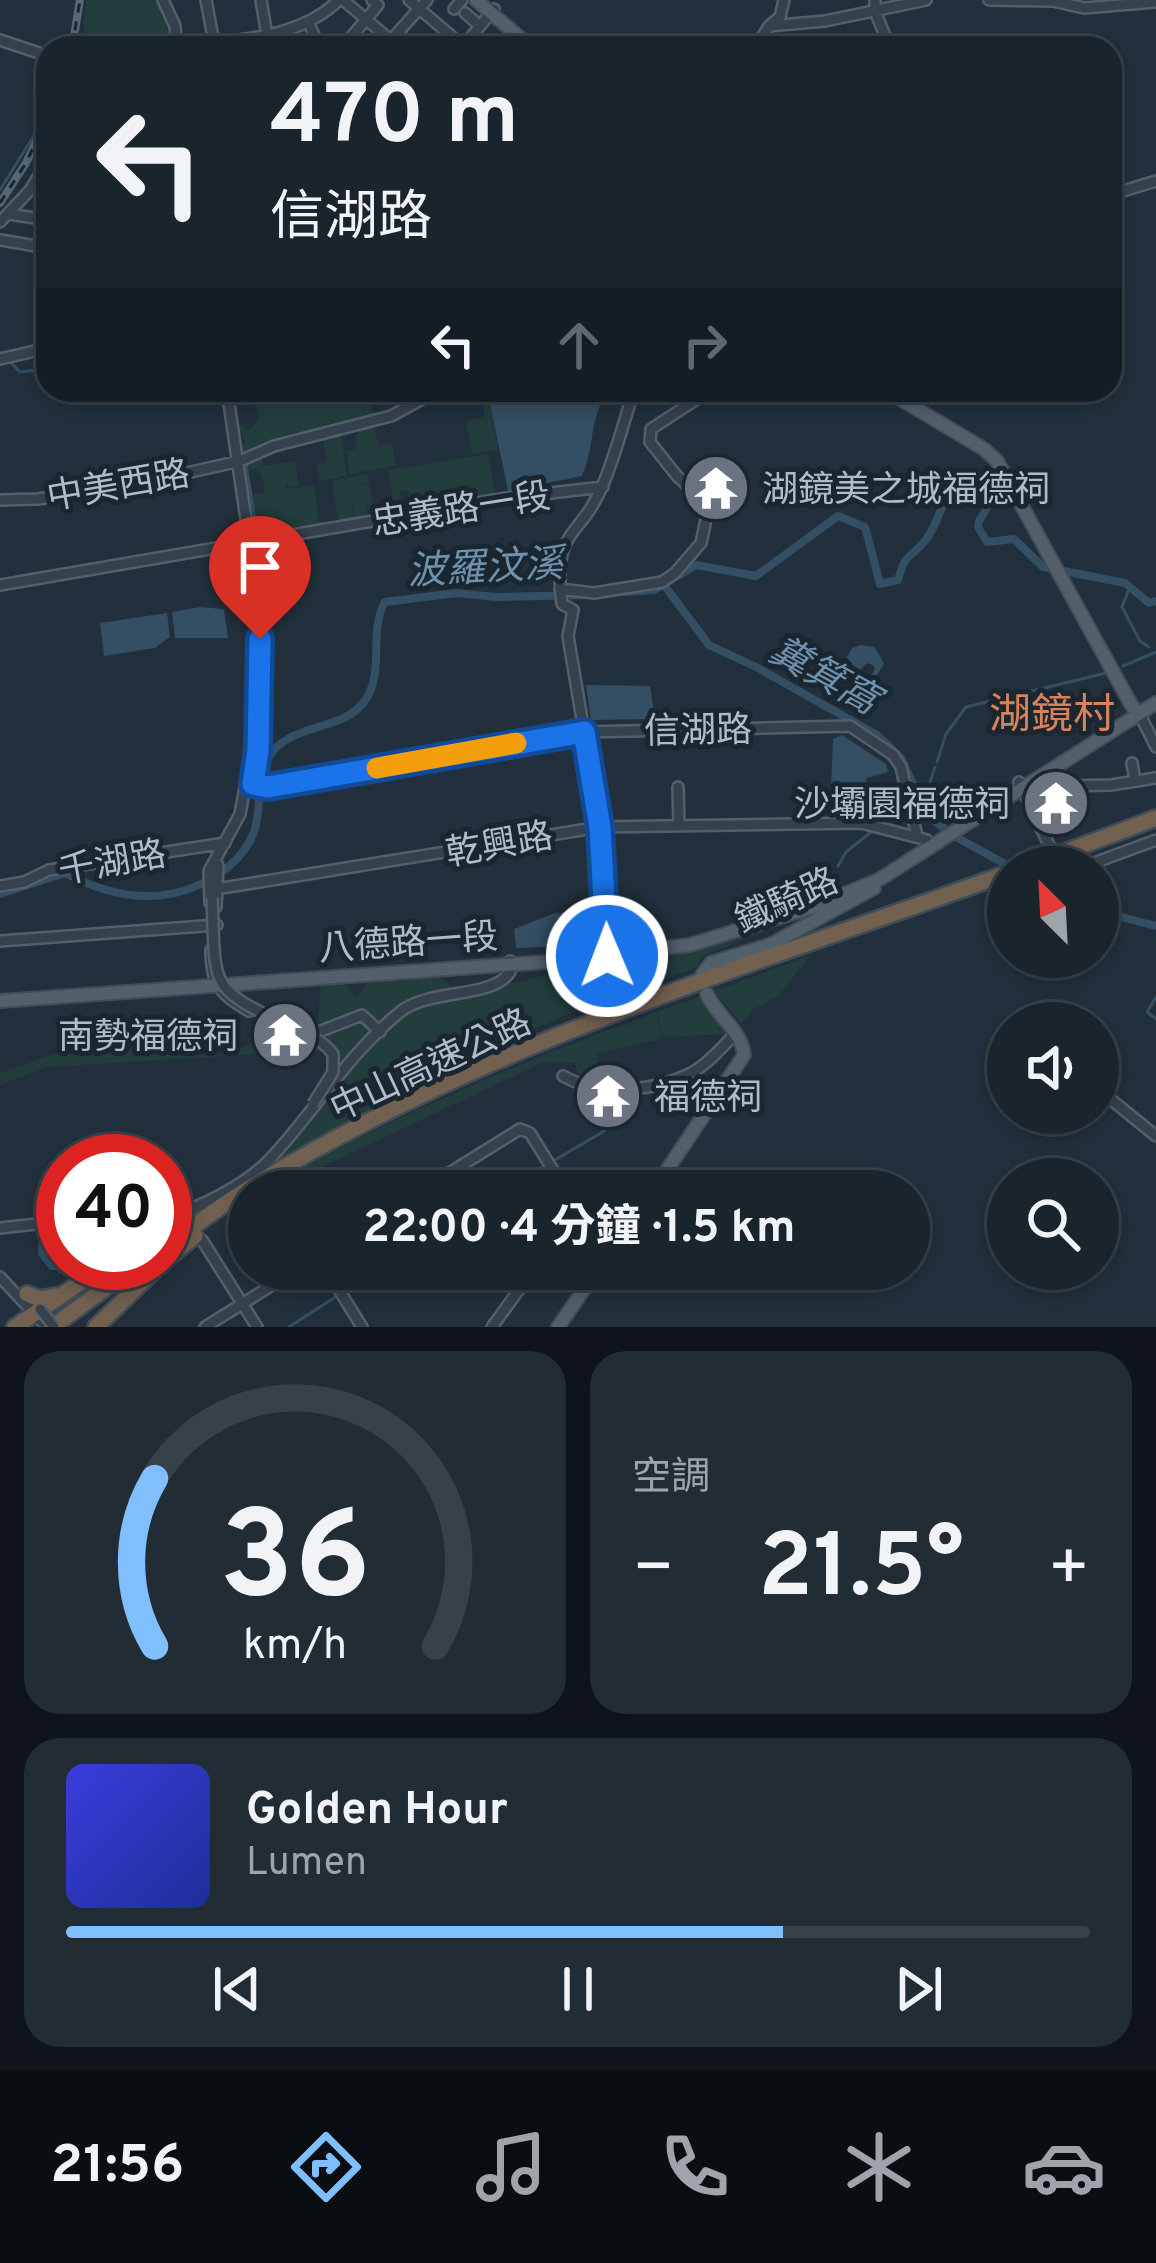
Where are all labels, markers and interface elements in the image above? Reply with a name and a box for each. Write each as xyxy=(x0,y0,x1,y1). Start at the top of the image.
text: 470 m xyxy=(270,67,519,173)
icon: left xyxy=(72,84,228,240)
text: 信湖路 xyxy=(270,186,432,255)
icon: left xyxy=(420,312,486,378)
icon: ahead xyxy=(546,312,612,378)
icon: right xyxy=(672,312,738,378)
street label: 中美西路 xyxy=(44,453,194,523)
temple icon: 湖鏡美之城福德祠 xyxy=(681,453,751,523)
place label: 湖鏡美之城福德祠 xyxy=(762,469,1050,515)
street label: 忠義路一段 xyxy=(369,475,554,549)
pin xyxy=(209,516,311,639)
icon: arrive xyxy=(227,534,293,600)
water label: 波羅汶溪 xyxy=(406,542,569,599)
water label: 糞箕窩 xyxy=(760,628,891,731)
district label: 湖鏡村 xyxy=(989,691,1115,744)
street label: 信湖路 xyxy=(644,709,752,757)
temple icon: 沙壩園福德祠 xyxy=(1021,768,1091,838)
place label: 沙壩園福德祠 xyxy=(794,784,1010,830)
street label: 乾興路 xyxy=(443,815,557,879)
street label: 千湖路 xyxy=(56,833,170,897)
north arrow xyxy=(987,846,1119,978)
map controls xyxy=(987,846,1119,1290)
street label: 鐵騎路 xyxy=(729,860,846,946)
position arrow xyxy=(544,893,670,1019)
street label: 八德路一段 xyxy=(317,916,500,974)
temple icon: 南勢福德祠 xyxy=(250,1000,320,1070)
street label: 中山高速公路 xyxy=(324,1001,539,1134)
button: sound xyxy=(987,1002,1119,1134)
place label: 南勢福德祠 xyxy=(58,1016,238,1062)
temple icon: 福德祠 xyxy=(573,1061,643,1131)
place label: 福德祠 xyxy=(654,1077,762,1123)
speed limit sign: 40 xyxy=(36,1134,192,1290)
button: search xyxy=(987,1158,1119,1290)
text: 22:00 · 4 分鐘 · 1.5 km xyxy=(362,1201,796,1258)
text: 空調 xyxy=(632,1455,710,1504)
text: 36 xyxy=(219,1485,371,1643)
text: 21.5° xyxy=(758,1515,964,1628)
text: − xyxy=(632,1530,675,1613)
text: + xyxy=(1047,1530,1090,1613)
text: km/h xyxy=(243,1619,347,1673)
text: Golden Hour xyxy=(246,1783,508,1840)
text: Lumen xyxy=(246,1840,367,1889)
icon: previous xyxy=(204,1956,270,2022)
icon: pause xyxy=(545,1956,611,2022)
icon: next xyxy=(886,1956,952,2022)
icon: directions xyxy=(284,2125,368,2209)
icon: music xyxy=(469,2125,553,2209)
icon: phone xyxy=(653,2125,737,2209)
icon: climate xyxy=(837,2125,921,2209)
icon: car xyxy=(1022,2125,1106,2209)
text: 21:56 xyxy=(50,2133,184,2202)

